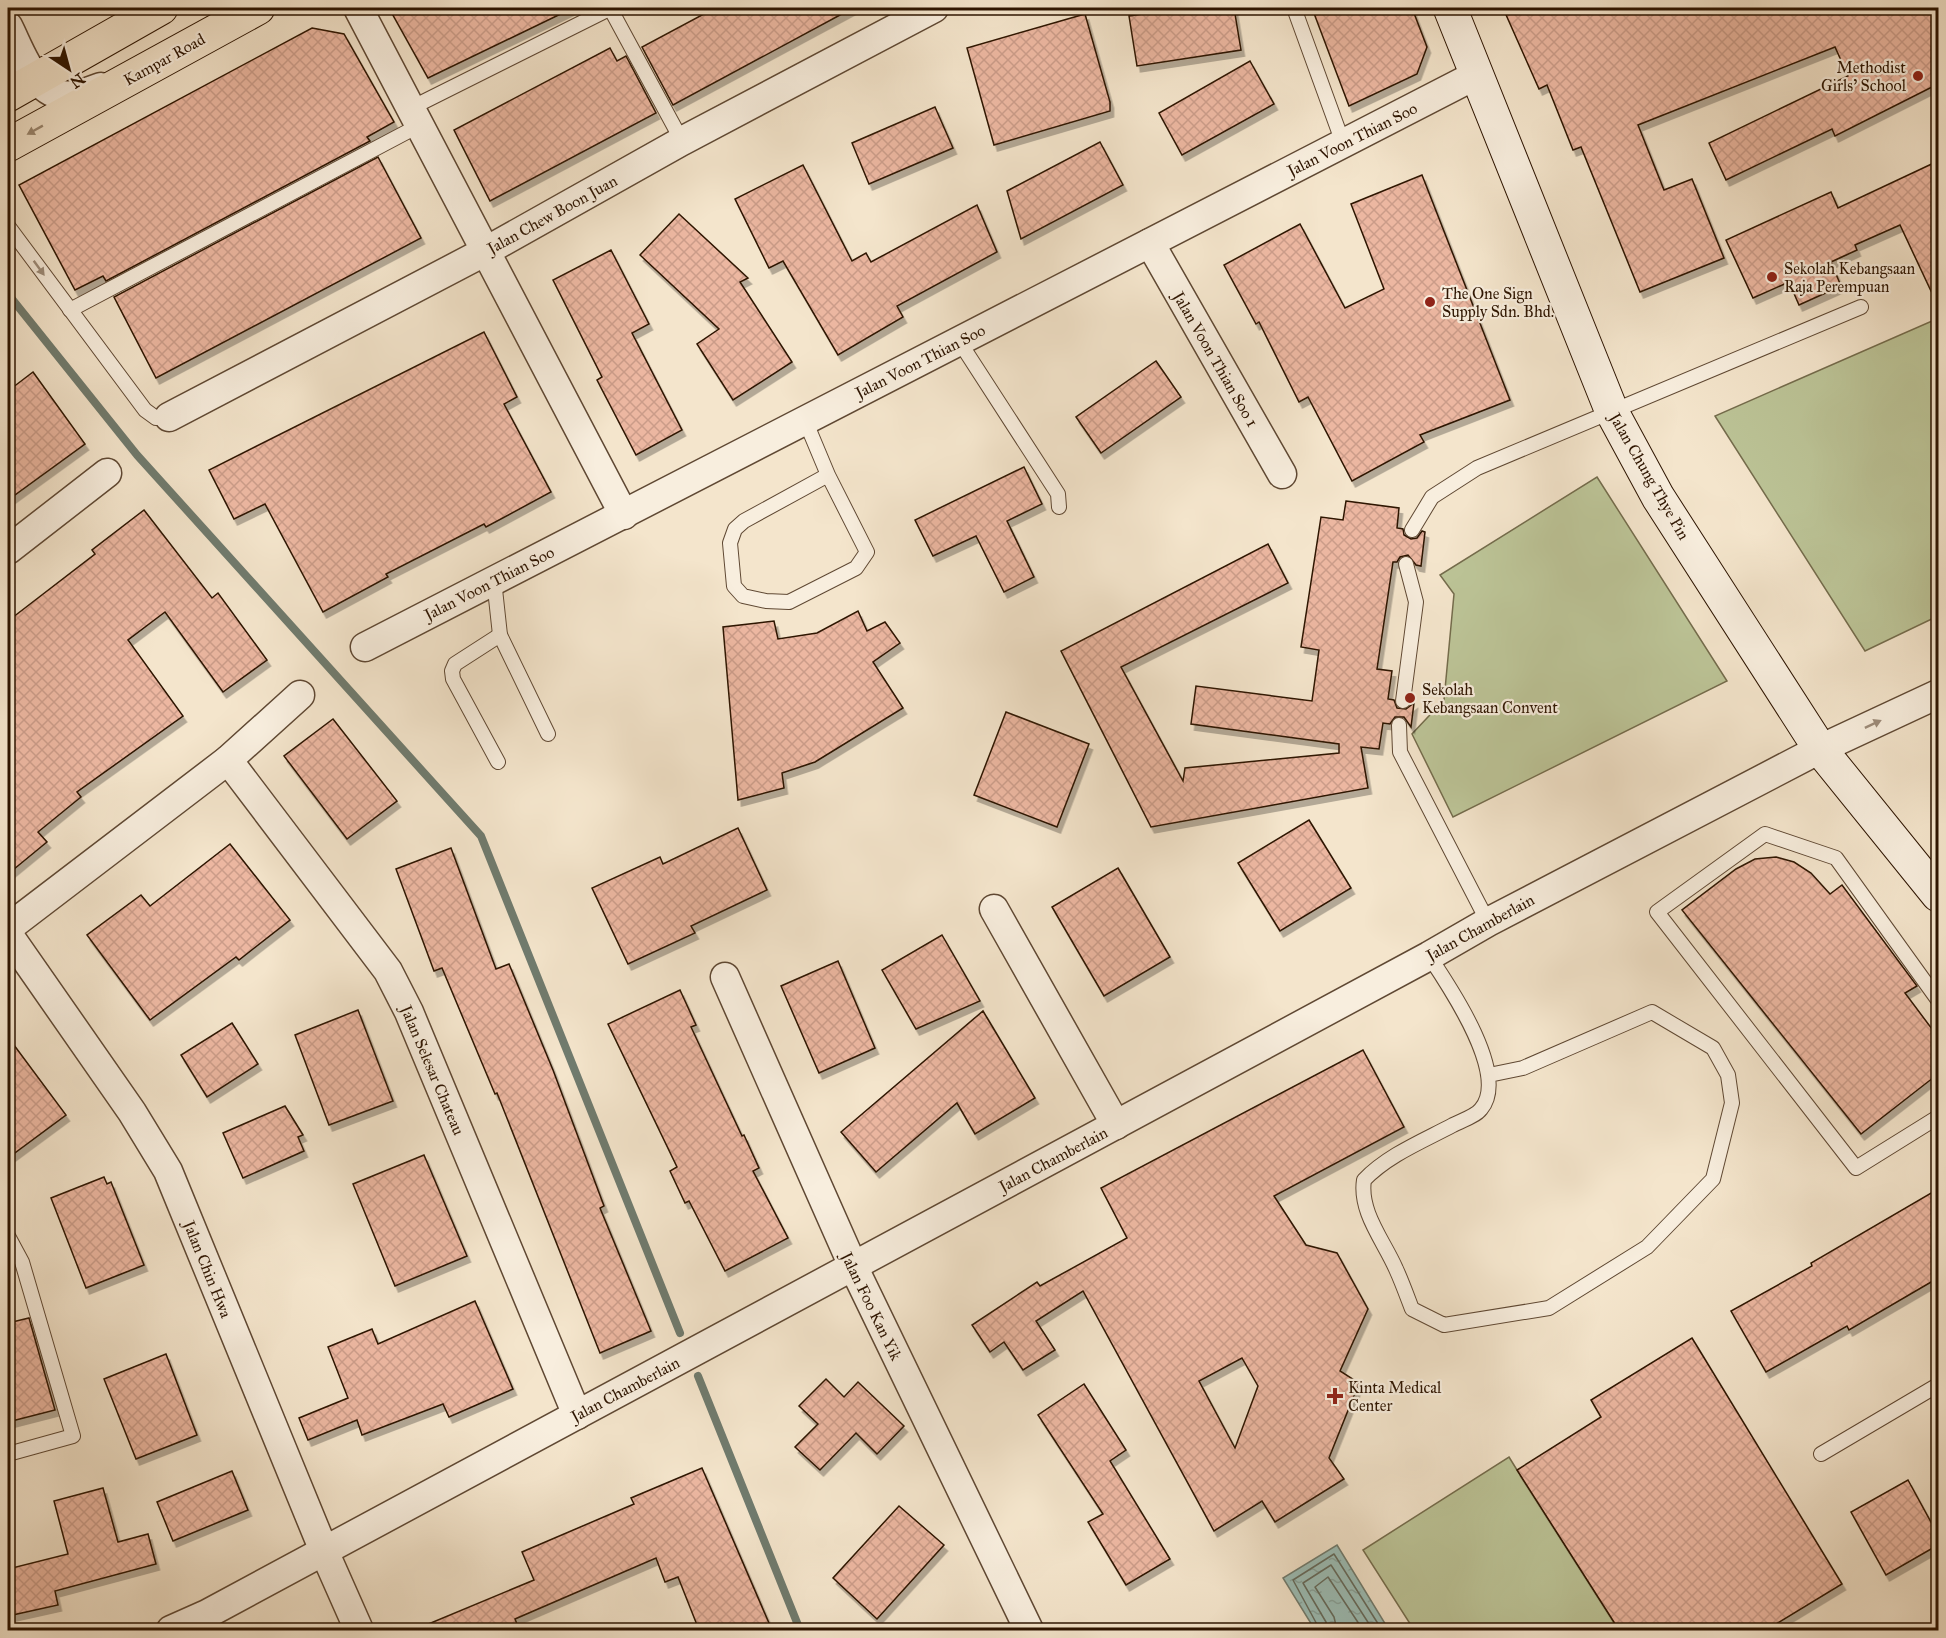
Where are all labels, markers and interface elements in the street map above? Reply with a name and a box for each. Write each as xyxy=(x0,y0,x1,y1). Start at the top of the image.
street label: Kampar Road xyxy=(120,29,208,90)
north arrow xyxy=(39,39,99,99)
place label: Methodist Girls' School xyxy=(1821,58,1907,95)
text: N xyxy=(66,69,89,93)
marker: Methodist Girls' School xyxy=(1911,69,1925,83)
street label: Jalan Voon Thian Soo xyxy=(1282,98,1421,182)
one-way arrow xyxy=(27,125,44,135)
street label: Jalan Chew Boon Juan xyxy=(482,171,621,260)
place label: Sekolah Kebangsaan Raja Perempuan xyxy=(1784,259,1915,296)
one-way arrow xyxy=(32,261,44,276)
marker: Sekolah Kebangsaan Raja Perempuan xyxy=(1765,270,1779,284)
place label: The One Sign Supply Sdn. Bhd. xyxy=(1442,284,1554,321)
street label: Jalan Voon Thian Soo 1 xyxy=(1167,287,1262,431)
marker: The One Sign Supply Sdn. Bhd. xyxy=(1423,295,1437,309)
street label: Jalan Voon Thian Soo xyxy=(850,320,989,404)
street label: Jalan Chung Thye Pin xyxy=(1604,408,1694,544)
street label: Jalan Voon Thian Soo xyxy=(419,542,558,626)
place label: Sekolah Kebangsaan Convent xyxy=(1422,680,1558,718)
marker: Sekolah Kebangsaan Convent xyxy=(1403,691,1417,705)
one-way arrow xyxy=(1864,720,1881,729)
street label: Jalan Chamberlain xyxy=(1421,890,1538,967)
street label: Jalan Selesar Chateau xyxy=(395,1001,469,1139)
street label: Jalan Chamberlain xyxy=(994,1123,1112,1198)
street label: Jalan Chin Hwa xyxy=(178,1216,236,1321)
street label: Jalan Foo Kan Yik xyxy=(835,1247,906,1364)
street label: Jalan Chamberlain xyxy=(566,1353,684,1428)
place label: Kinta Medical Center xyxy=(1348,1378,1442,1415)
marker: Kinta Medical Center xyxy=(1326,1387,1344,1405)

